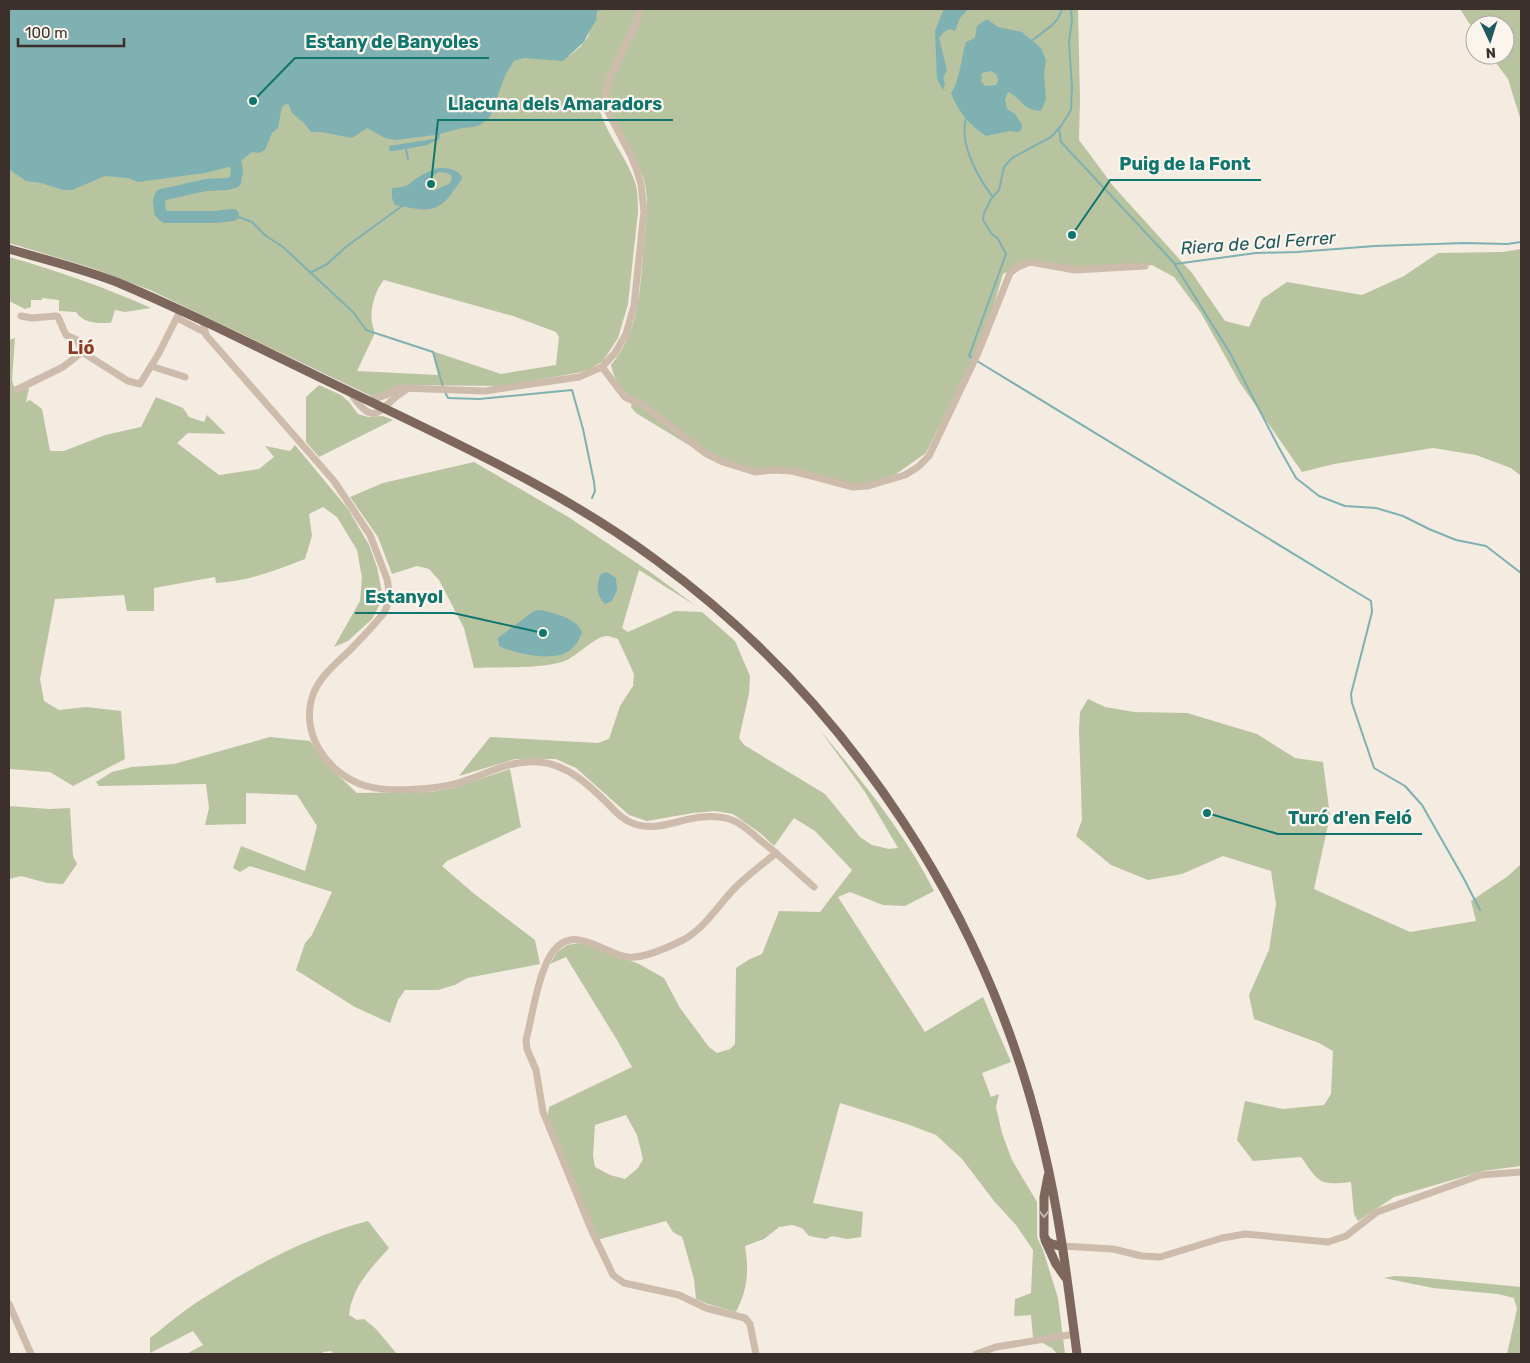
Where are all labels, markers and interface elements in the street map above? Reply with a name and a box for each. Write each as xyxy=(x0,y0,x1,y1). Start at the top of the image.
scale bar xyxy=(18,15,124,47)
north arrow xyxy=(1465,15,1515,65)
text: 100 m xyxy=(25,24,67,42)
callout: Estany de Banyoles xyxy=(295,25,489,58)
text: Estany de Banyoles xyxy=(305,31,479,53)
text: N xyxy=(1485,44,1496,61)
callout: Llacuna dels Amaradors xyxy=(438,87,673,120)
text: Llacuna dels Amaradors xyxy=(448,93,662,115)
callout: Puig de la Font xyxy=(1110,147,1261,180)
text: Puig de la Font xyxy=(1119,153,1251,175)
water label: Riera de Cal Ferrer xyxy=(1180,227,1338,259)
district label: Lió xyxy=(68,337,94,359)
callout: Estanyol xyxy=(355,580,453,613)
text: Estanyol xyxy=(365,586,443,608)
callout: Turó d'en Feló xyxy=(1278,801,1422,834)
text: Turó d'en Feló xyxy=(1288,807,1412,829)
one-way arrow xyxy=(1039,1210,1049,1218)

